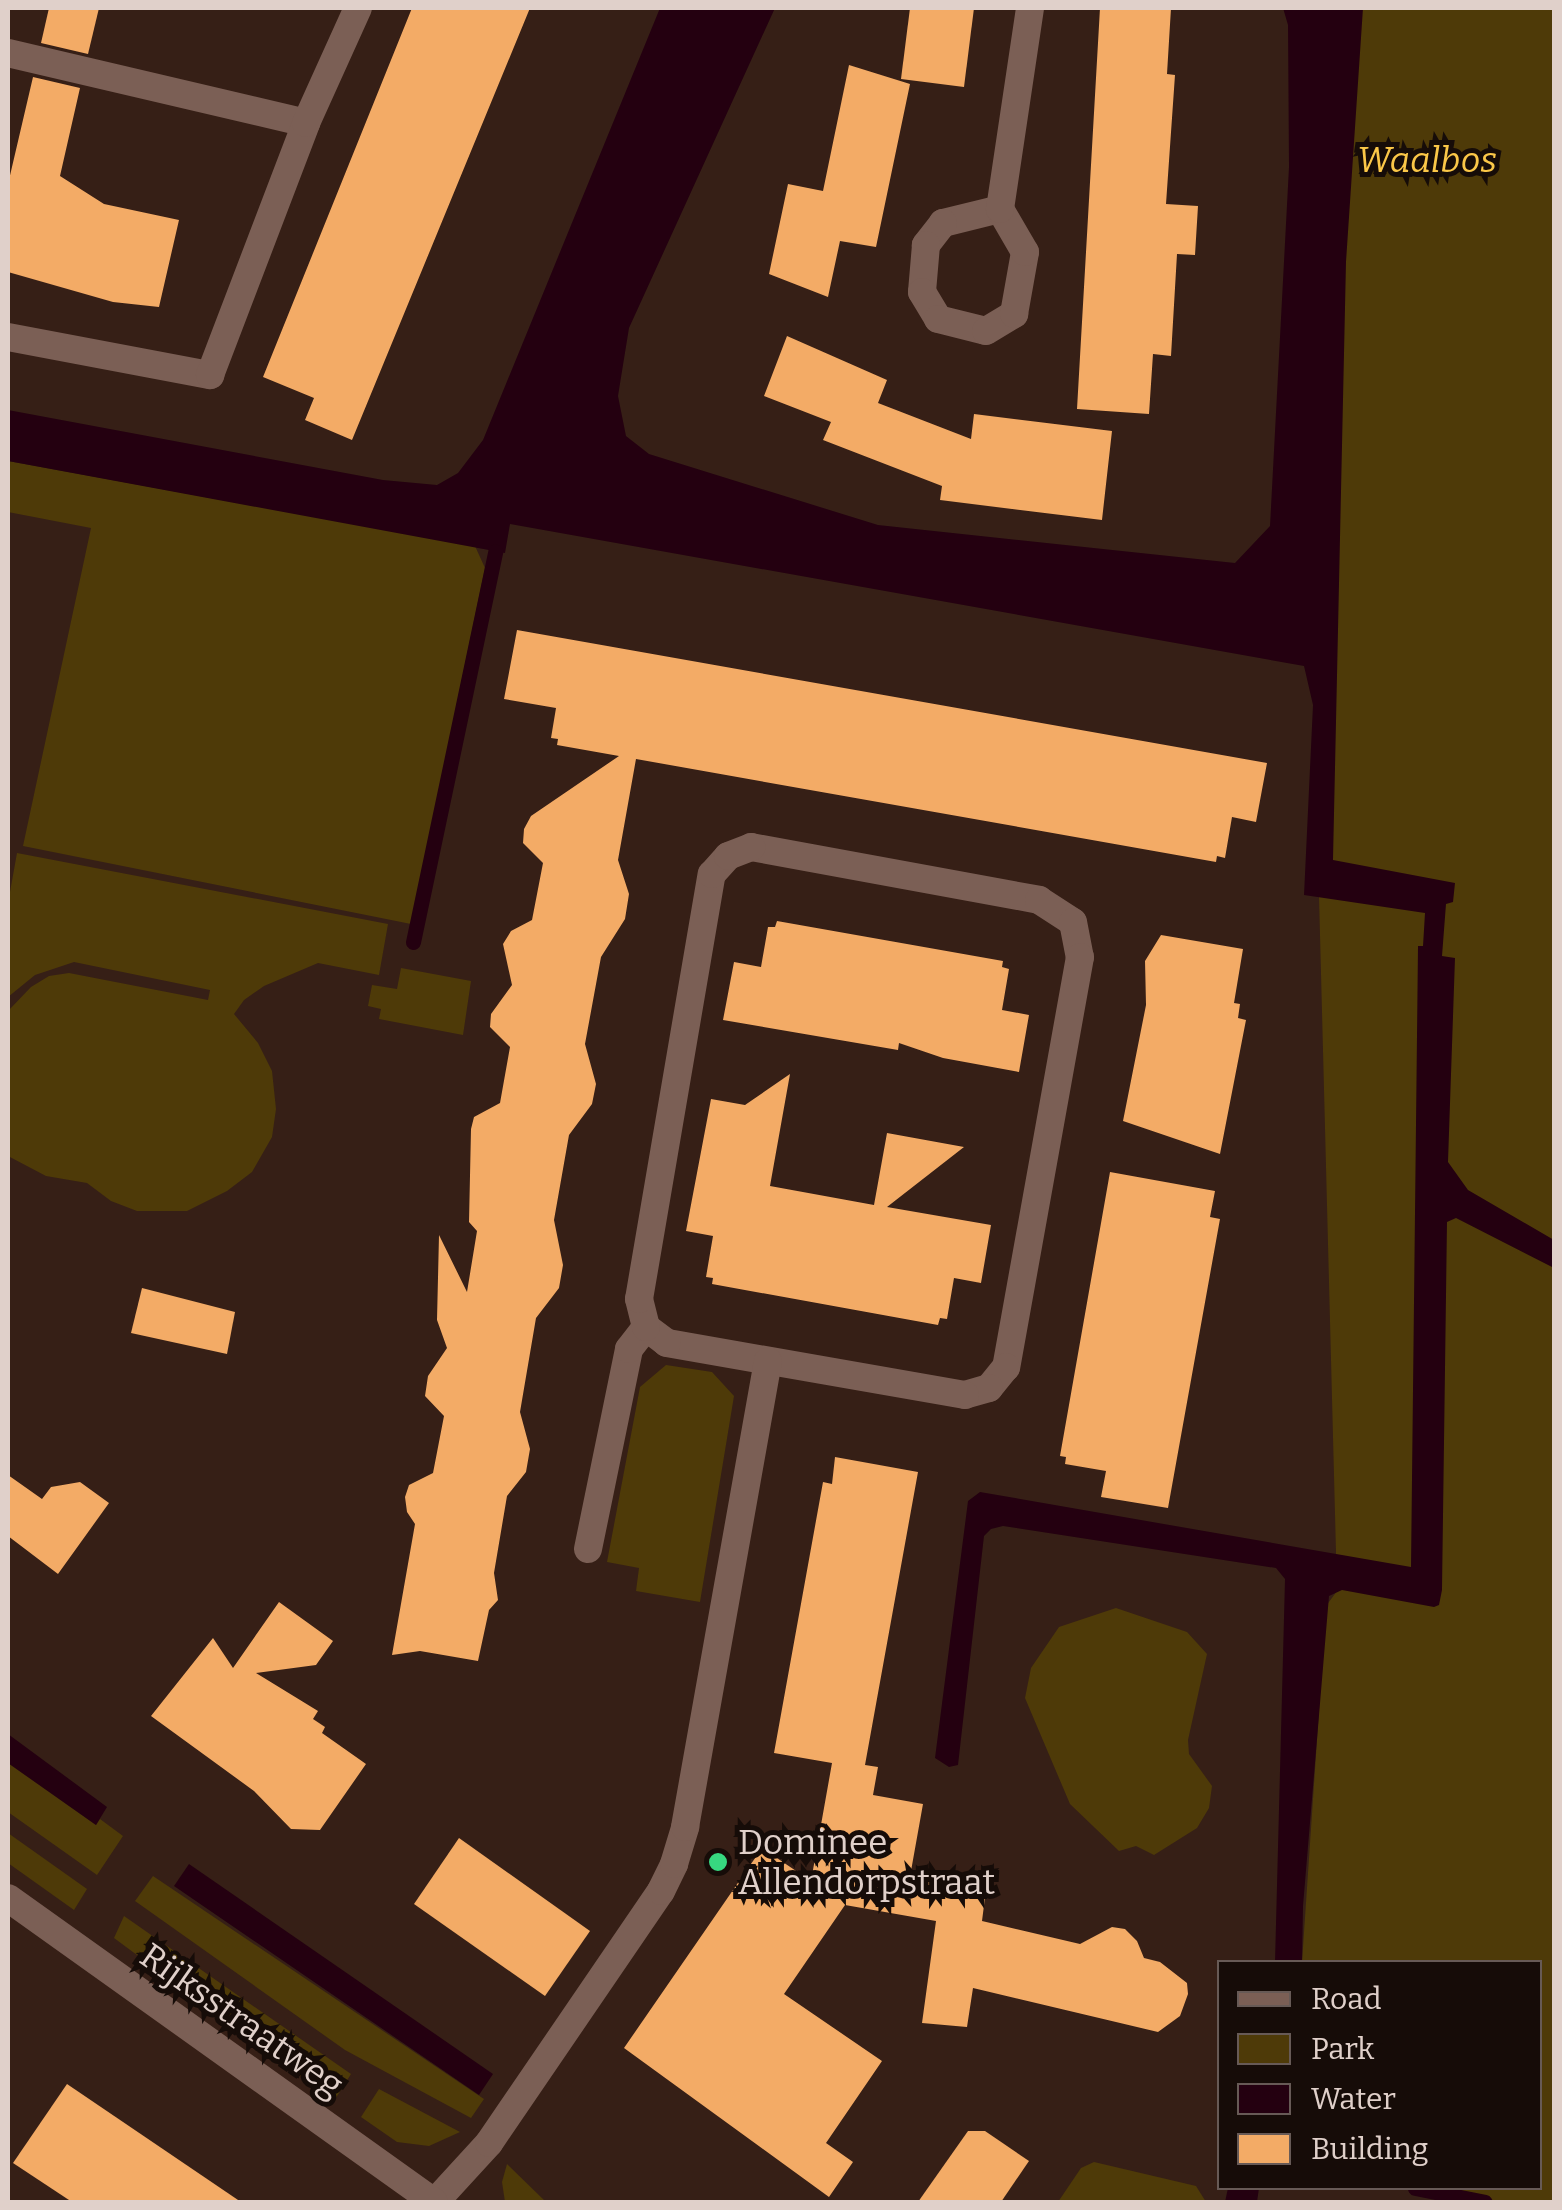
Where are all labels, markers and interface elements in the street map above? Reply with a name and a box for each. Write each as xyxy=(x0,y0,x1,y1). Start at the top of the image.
park label: Waalbos xyxy=(1357,139,1497,181)
place label: Dominee Allendorpstraat xyxy=(738,1821,995,1903)
marker: Dominee Allendorpstraat xyxy=(707,1851,729,1873)
street label: Rijksstraatweg xyxy=(132,1934,352,2106)
legend xyxy=(1217,1960,1542,2190)
text: Road xyxy=(1311,1981,1382,2017)
text: Park xyxy=(1311,2031,1374,2067)
text: Water xyxy=(1311,2081,1396,2117)
text: Building xyxy=(1311,2131,1429,2167)

